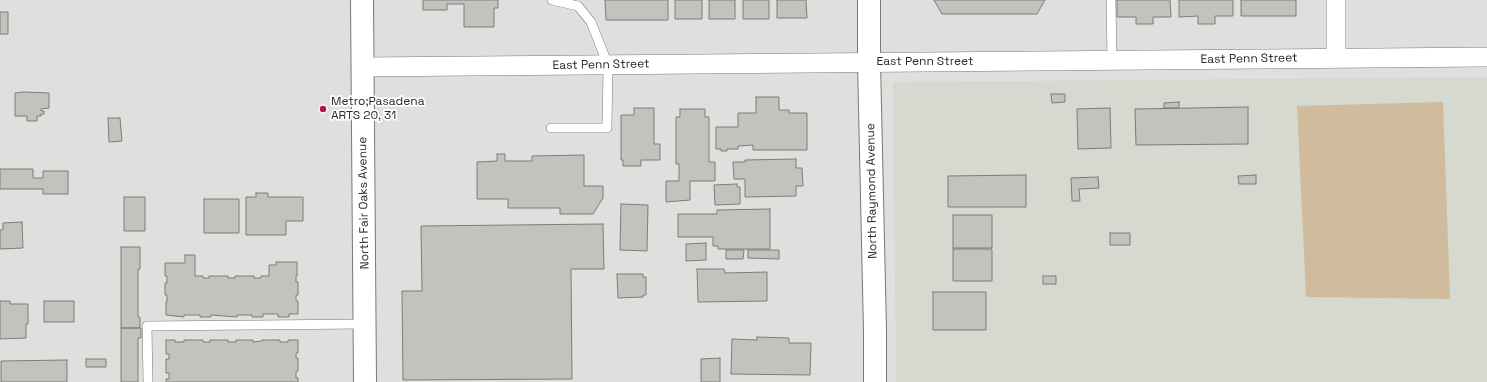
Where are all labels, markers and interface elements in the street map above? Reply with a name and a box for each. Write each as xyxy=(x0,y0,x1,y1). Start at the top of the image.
street label: East Penn Street xyxy=(1200,51,1298,67)
street label: East Penn Street xyxy=(877,55,973,69)
street label: East Penn Street xyxy=(552,57,650,73)
place label: Metro;Pasadena ARTS 20, 31 xyxy=(331,95,425,123)
marker: Metro;Pasadena ARTS 20, 31 xyxy=(318,104,328,114)
street label: North Raymond Avenue xyxy=(864,123,880,259)
street label: North Fair Oaks Avenue xyxy=(356,137,372,269)

